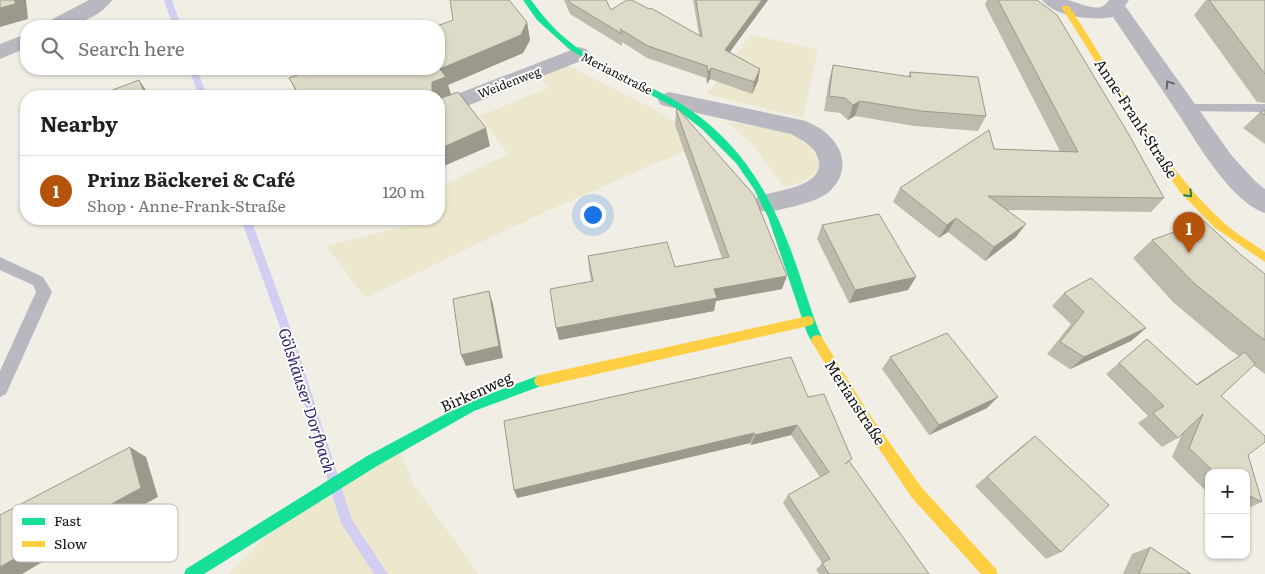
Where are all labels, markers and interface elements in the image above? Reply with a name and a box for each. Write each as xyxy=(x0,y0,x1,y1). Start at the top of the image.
search box xyxy=(20,20,445,75)
icon: search xyxy=(38,34,66,62)
text: Search here xyxy=(78,34,185,62)
street label: Merianstraße xyxy=(578,47,656,99)
street label: Anne-Frank-Straße xyxy=(1090,54,1185,183)
street label: Weidenweg xyxy=(475,62,543,102)
one-way arrow xyxy=(1166,81,1175,90)
text: Nearby xyxy=(40,107,118,138)
text: Prinz Bäckerei & Café xyxy=(87,165,295,193)
text: 1 xyxy=(53,179,59,203)
text: 120 m xyxy=(382,179,425,203)
one-way arrow xyxy=(1183,188,1192,197)
text: Shop · Anne-Frank-Straße xyxy=(87,193,286,217)
your location xyxy=(580,202,606,228)
pin: 1 xyxy=(1173,212,1205,253)
water label: Gölshäuser Dorfbach xyxy=(273,324,343,476)
street label: Merianstraße xyxy=(820,355,892,449)
street label: Birkenweg xyxy=(436,365,516,417)
map controls xyxy=(1205,469,1250,559)
button: + xyxy=(1205,469,1250,514)
legend xyxy=(12,504,178,562)
text: Fast xyxy=(54,510,82,530)
button: − xyxy=(1205,514,1250,559)
text: Slow xyxy=(54,533,87,553)

